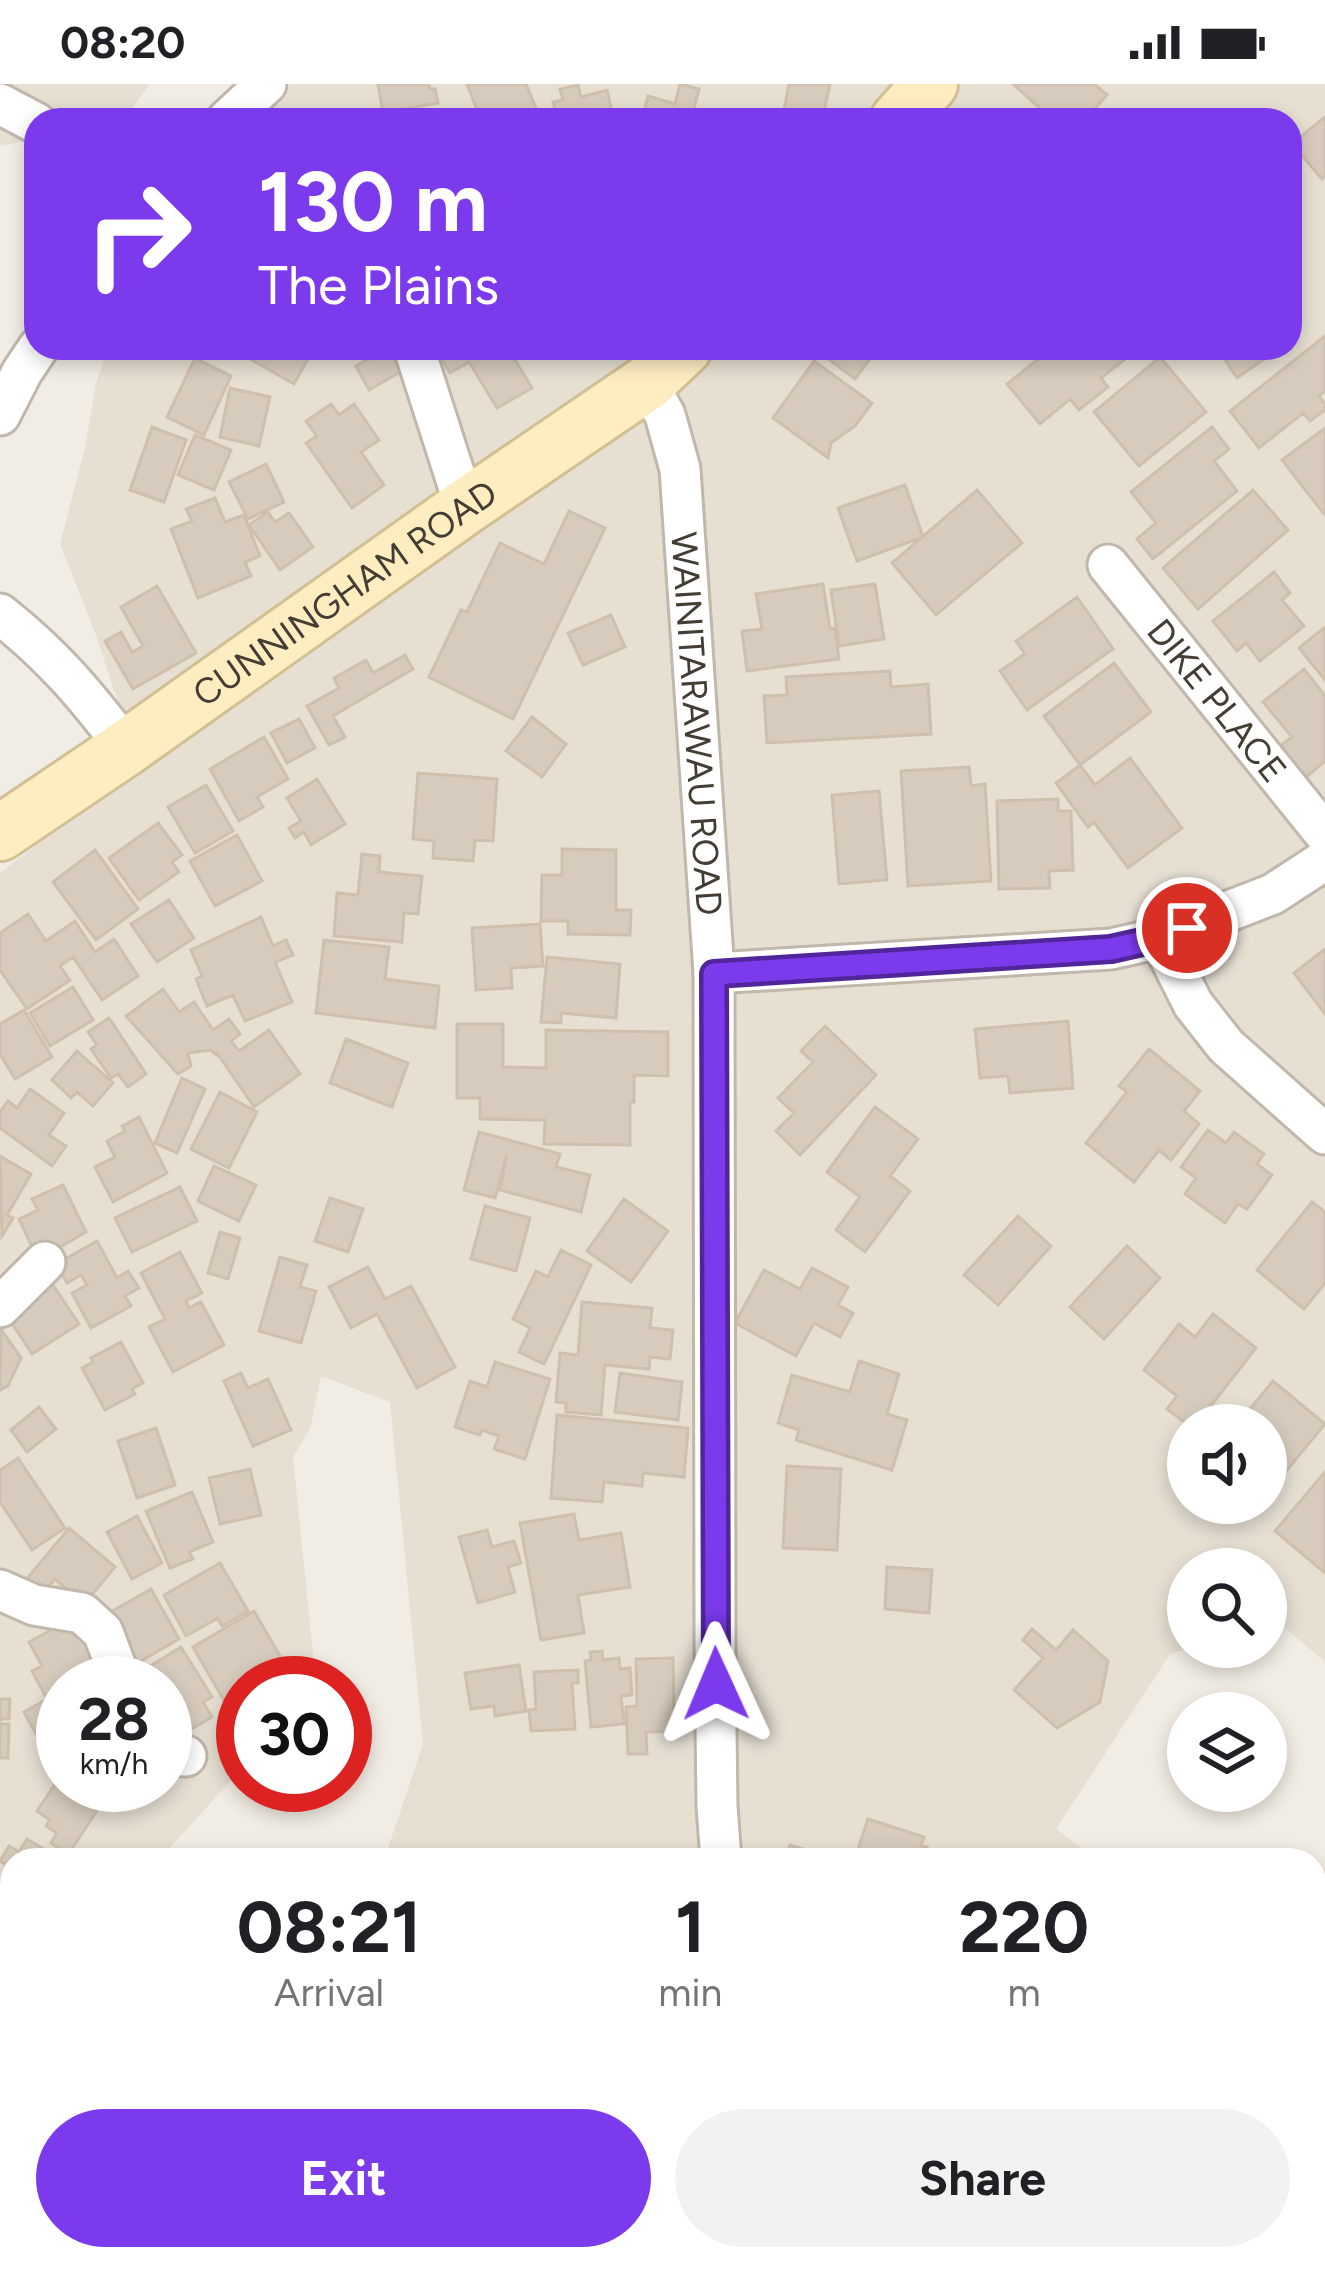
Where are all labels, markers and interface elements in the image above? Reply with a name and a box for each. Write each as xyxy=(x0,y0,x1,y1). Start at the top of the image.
text: 08:20 xyxy=(60,15,185,69)
text: 130 m xyxy=(258,151,488,252)
icon: right xyxy=(60,156,216,312)
text: The Plains xyxy=(258,253,499,318)
street label: CUNNINGHAM ROAD xyxy=(184,471,505,716)
street label: WAINITARAWAU ROAD xyxy=(662,530,731,917)
street label: DIKE PLACE xyxy=(1138,610,1296,791)
pin xyxy=(1136,877,1238,979)
icon: arrive xyxy=(1154,895,1220,961)
map controls xyxy=(1167,1404,1287,1812)
button: sound xyxy=(1167,1404,1287,1524)
button: search xyxy=(1167,1548,1287,1668)
position arrow xyxy=(653,1621,779,1747)
speed limit sign: 30 xyxy=(216,1656,372,1812)
text: 28 xyxy=(78,1683,150,1755)
button: layers xyxy=(1167,1692,1287,1812)
text: km/h xyxy=(80,1745,148,1782)
text: 08:21 xyxy=(237,1884,421,1970)
text: 1 xyxy=(675,1884,705,1970)
text: 220 xyxy=(959,1884,1089,1970)
text: Arrival xyxy=(274,1969,384,2016)
text: min xyxy=(658,1969,722,2016)
text: m xyxy=(1007,1969,1041,2016)
button: Exit xyxy=(36,2109,651,2247)
button: Share xyxy=(675,2109,1290,2247)

